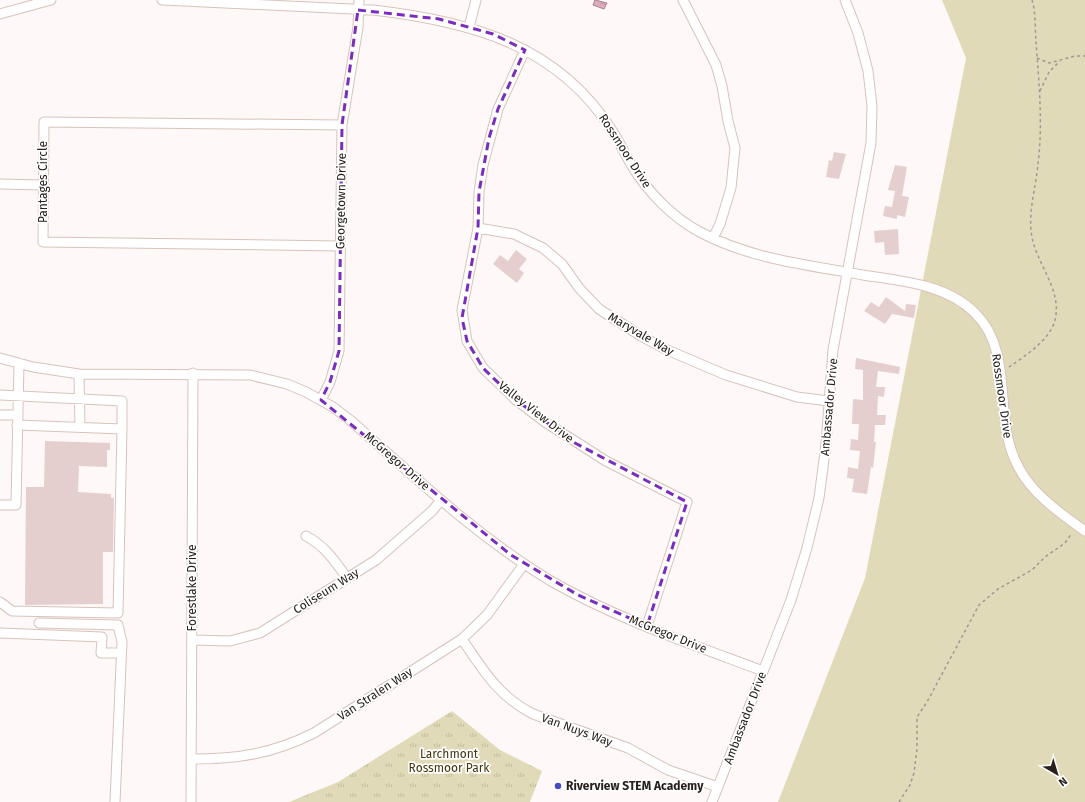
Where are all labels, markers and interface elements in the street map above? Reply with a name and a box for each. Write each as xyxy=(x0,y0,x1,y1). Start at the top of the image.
street label: Rossmoor Drive xyxy=(596,111,654,191)
street label: Pantages Circle xyxy=(36,141,50,223)
street label: Georgetown Drive xyxy=(333,153,349,249)
street label: Maryvale Way xyxy=(606,310,676,358)
street label: Rossmoor Drive xyxy=(989,353,1015,439)
street label: Ambassador Drive xyxy=(818,357,840,457)
street label: Valley View Drive xyxy=(496,378,576,446)
street label: McGregor Drive xyxy=(361,429,433,493)
street label: Forestlake Drive xyxy=(185,545,199,632)
street label: Coliseum Way xyxy=(291,565,361,617)
street label: McGregor Drive xyxy=(627,612,709,656)
street label: Van Stralen Way xyxy=(335,665,415,723)
street label: Ambassador Drive xyxy=(721,670,769,766)
street label: Van Nuys Way xyxy=(540,711,614,749)
park label: Larchmont Rossmoor Park xyxy=(409,747,490,775)
north arrow xyxy=(1037,754,1077,794)
text: N xyxy=(1056,774,1070,789)
place label: Riverview STEM Academy xyxy=(566,779,704,793)
marker: Riverview STEM Academy xyxy=(553,781,563,791)

